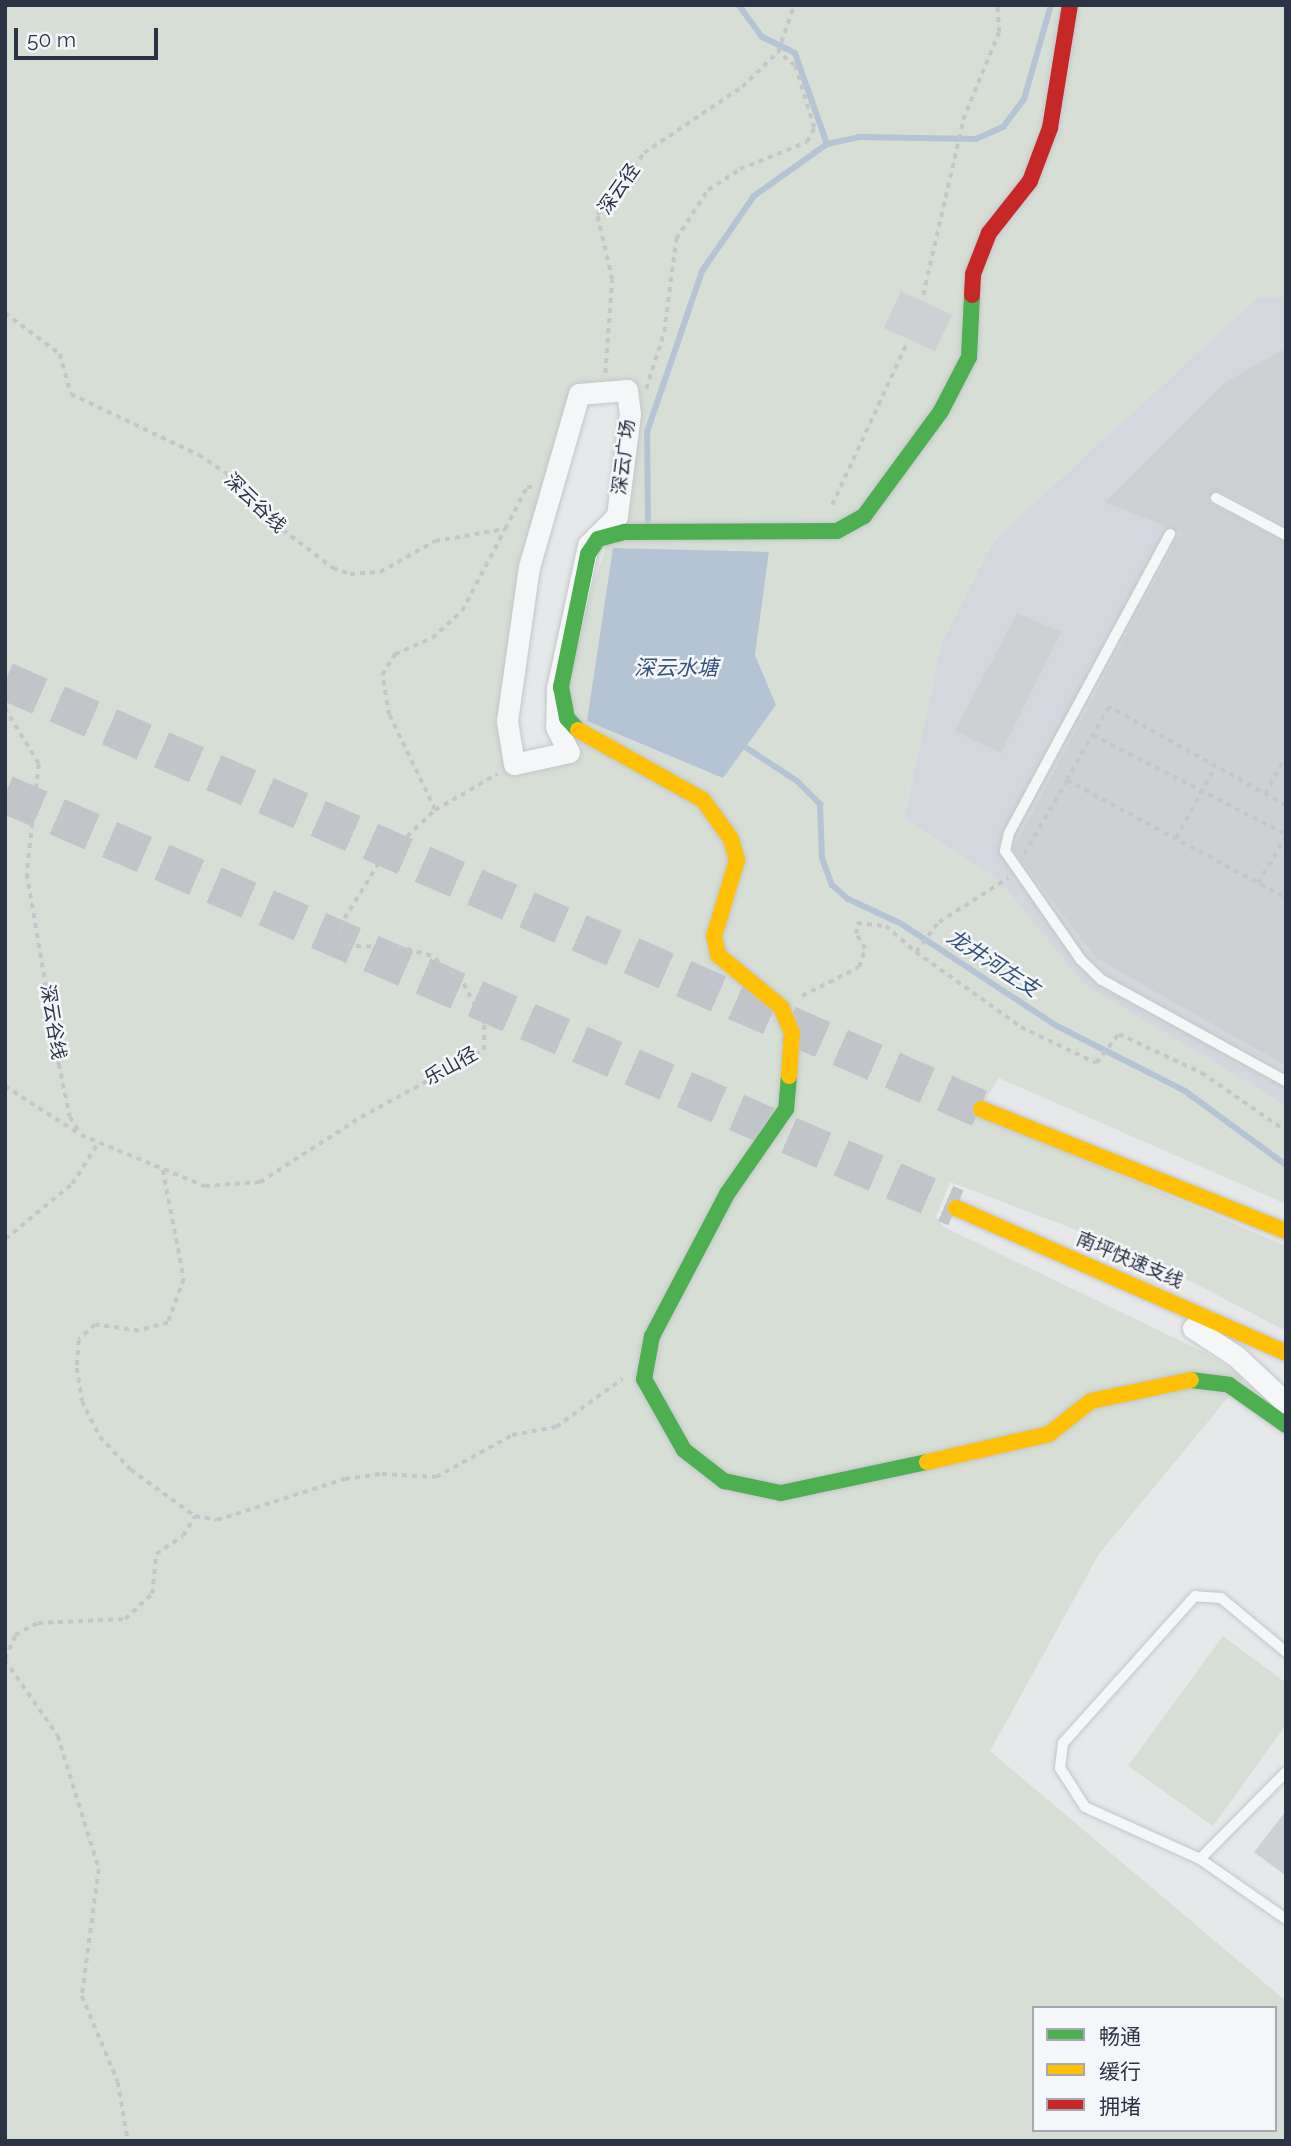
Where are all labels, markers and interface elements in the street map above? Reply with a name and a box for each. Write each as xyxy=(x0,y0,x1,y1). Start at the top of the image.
scale bar xyxy=(18,14,161,58)
text: 50 m xyxy=(27,27,76,52)
street label: 深云径 xyxy=(593,159,645,219)
street label: 深云广场 xyxy=(608,418,640,496)
street label: 深云谷线 xyxy=(220,468,290,538)
water label: 深云水塘 xyxy=(634,655,718,681)
water label: 龙井河左支 xyxy=(942,924,1044,1002)
street label: 深云谷线 xyxy=(36,983,70,1061)
street label: 乐山径 xyxy=(421,1042,481,1090)
street label: 南坪快速支线 xyxy=(1073,1227,1187,1293)
legend xyxy=(1032,2006,1277,2132)
text: 畅通 xyxy=(1099,2024,1141,2049)
text: 缓行 xyxy=(1099,2059,1141,2084)
text: 拥堵 xyxy=(1099,2094,1141,2119)

